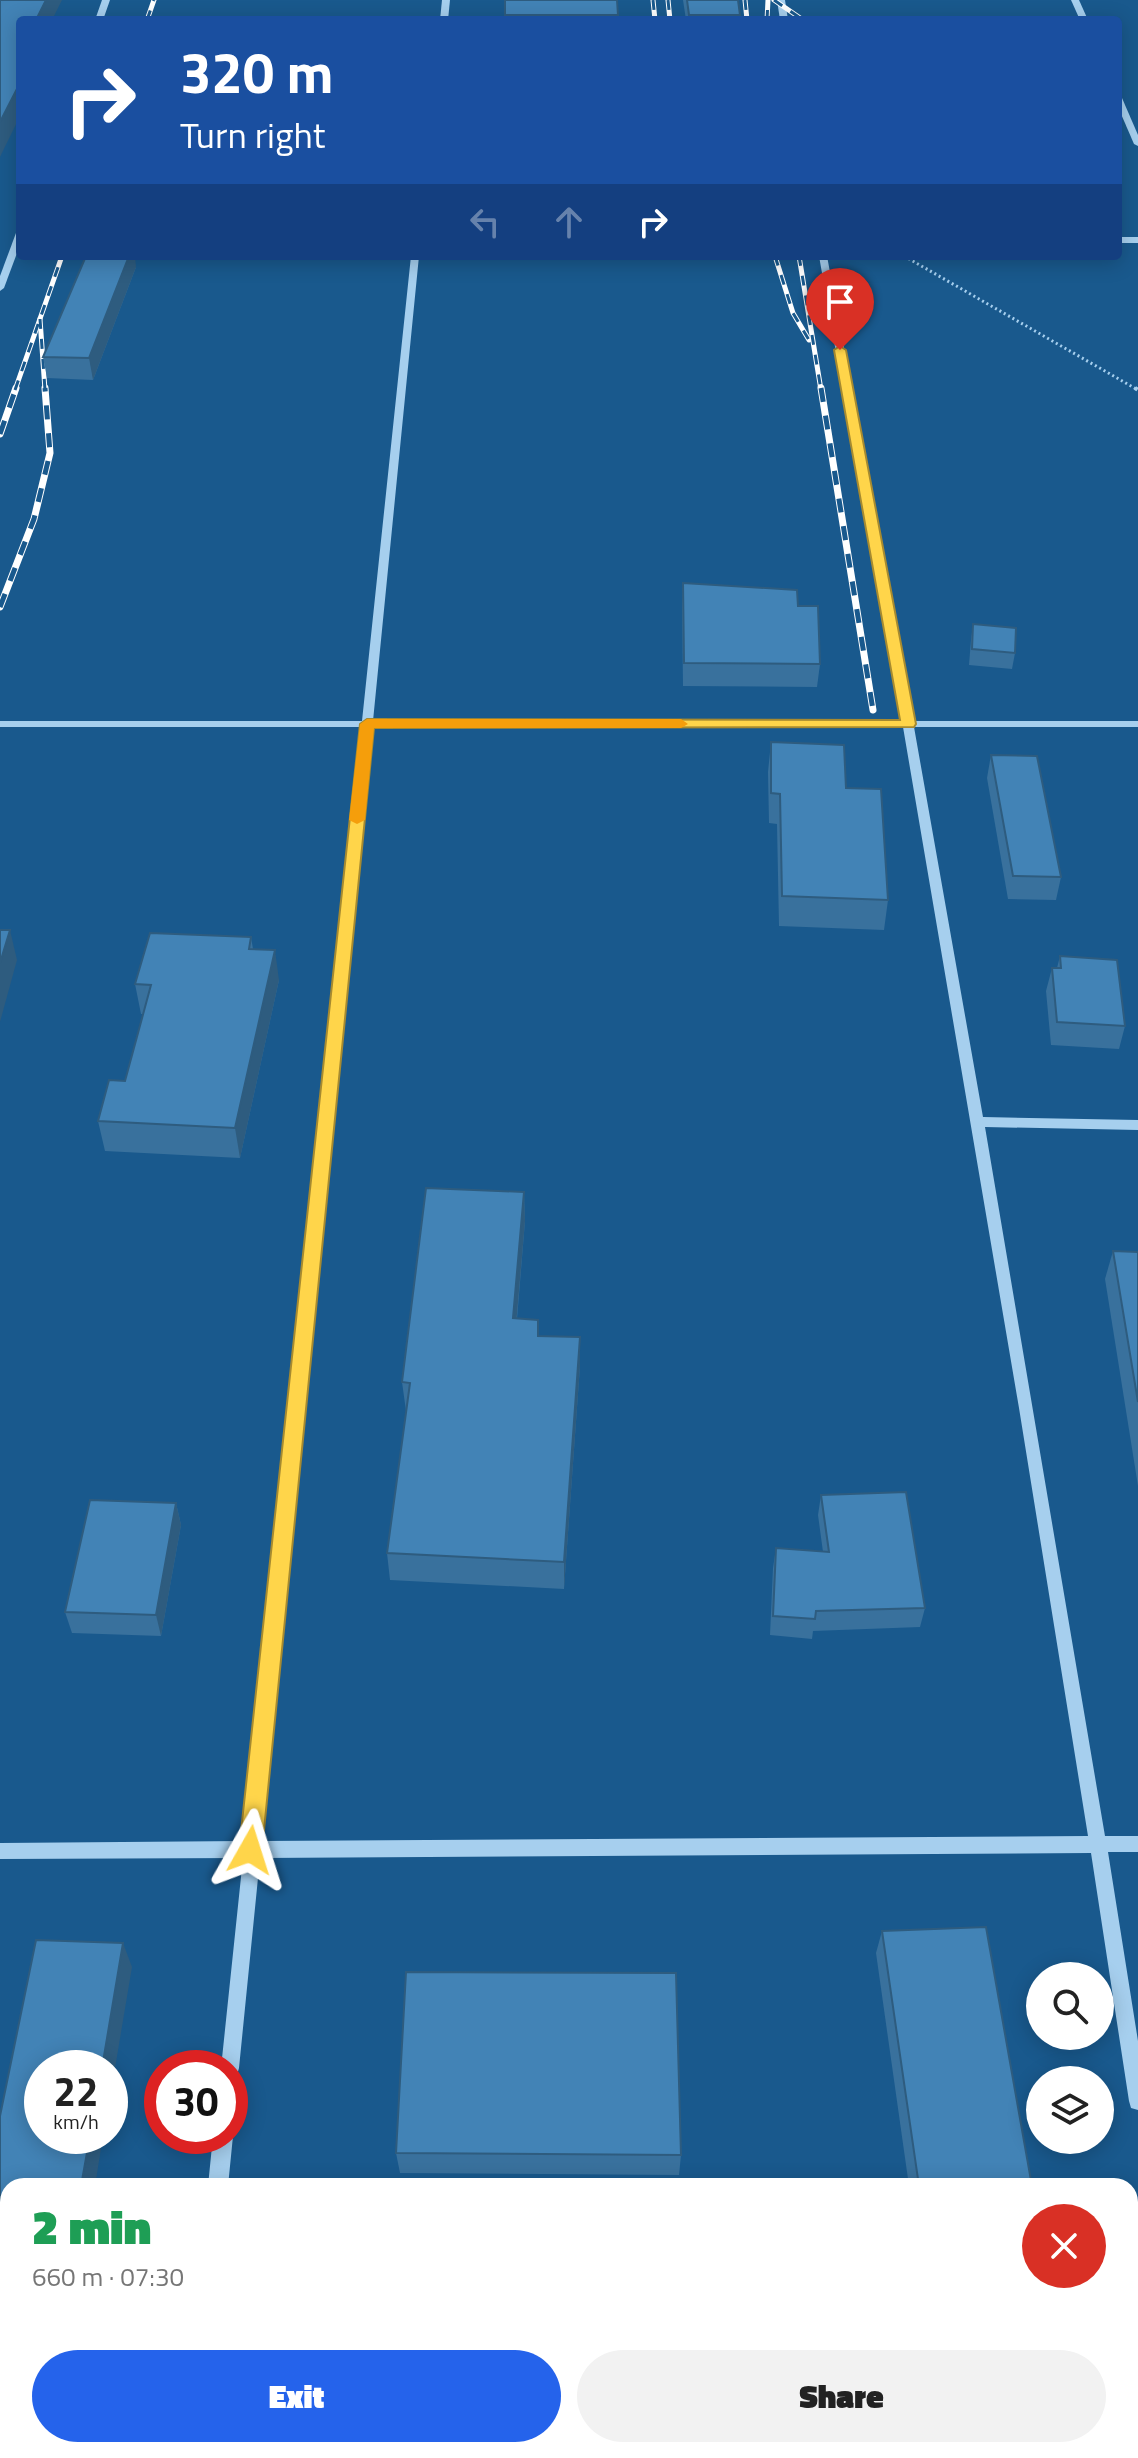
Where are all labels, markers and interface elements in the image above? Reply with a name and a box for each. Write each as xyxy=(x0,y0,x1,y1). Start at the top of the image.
text: 320 m xyxy=(180,30,333,115)
icon: right xyxy=(48,48,152,152)
text: Turn right xyxy=(180,107,325,162)
icon: left xyxy=(463,200,507,244)
icon: ahead xyxy=(547,200,591,244)
icon: right xyxy=(631,200,675,244)
pin xyxy=(806,268,874,350)
icon: arrive xyxy=(818,280,862,324)
position arrow xyxy=(208,1808,292,1892)
map controls xyxy=(1026,1962,1114,2154)
button: search xyxy=(1026,1962,1114,2050)
speed limit sign: 30 xyxy=(144,2050,248,2154)
text: 22 xyxy=(54,2061,98,2122)
button: layers xyxy=(1026,2066,1114,2154)
text: km/h xyxy=(53,2106,99,2137)
text: 2 min xyxy=(32,2190,151,2263)
button: close xyxy=(1022,2204,1106,2288)
text: 660 m · 07:30 xyxy=(32,2257,184,2296)
button: Exit xyxy=(32,2350,561,2442)
button: Share xyxy=(577,2350,1106,2442)

